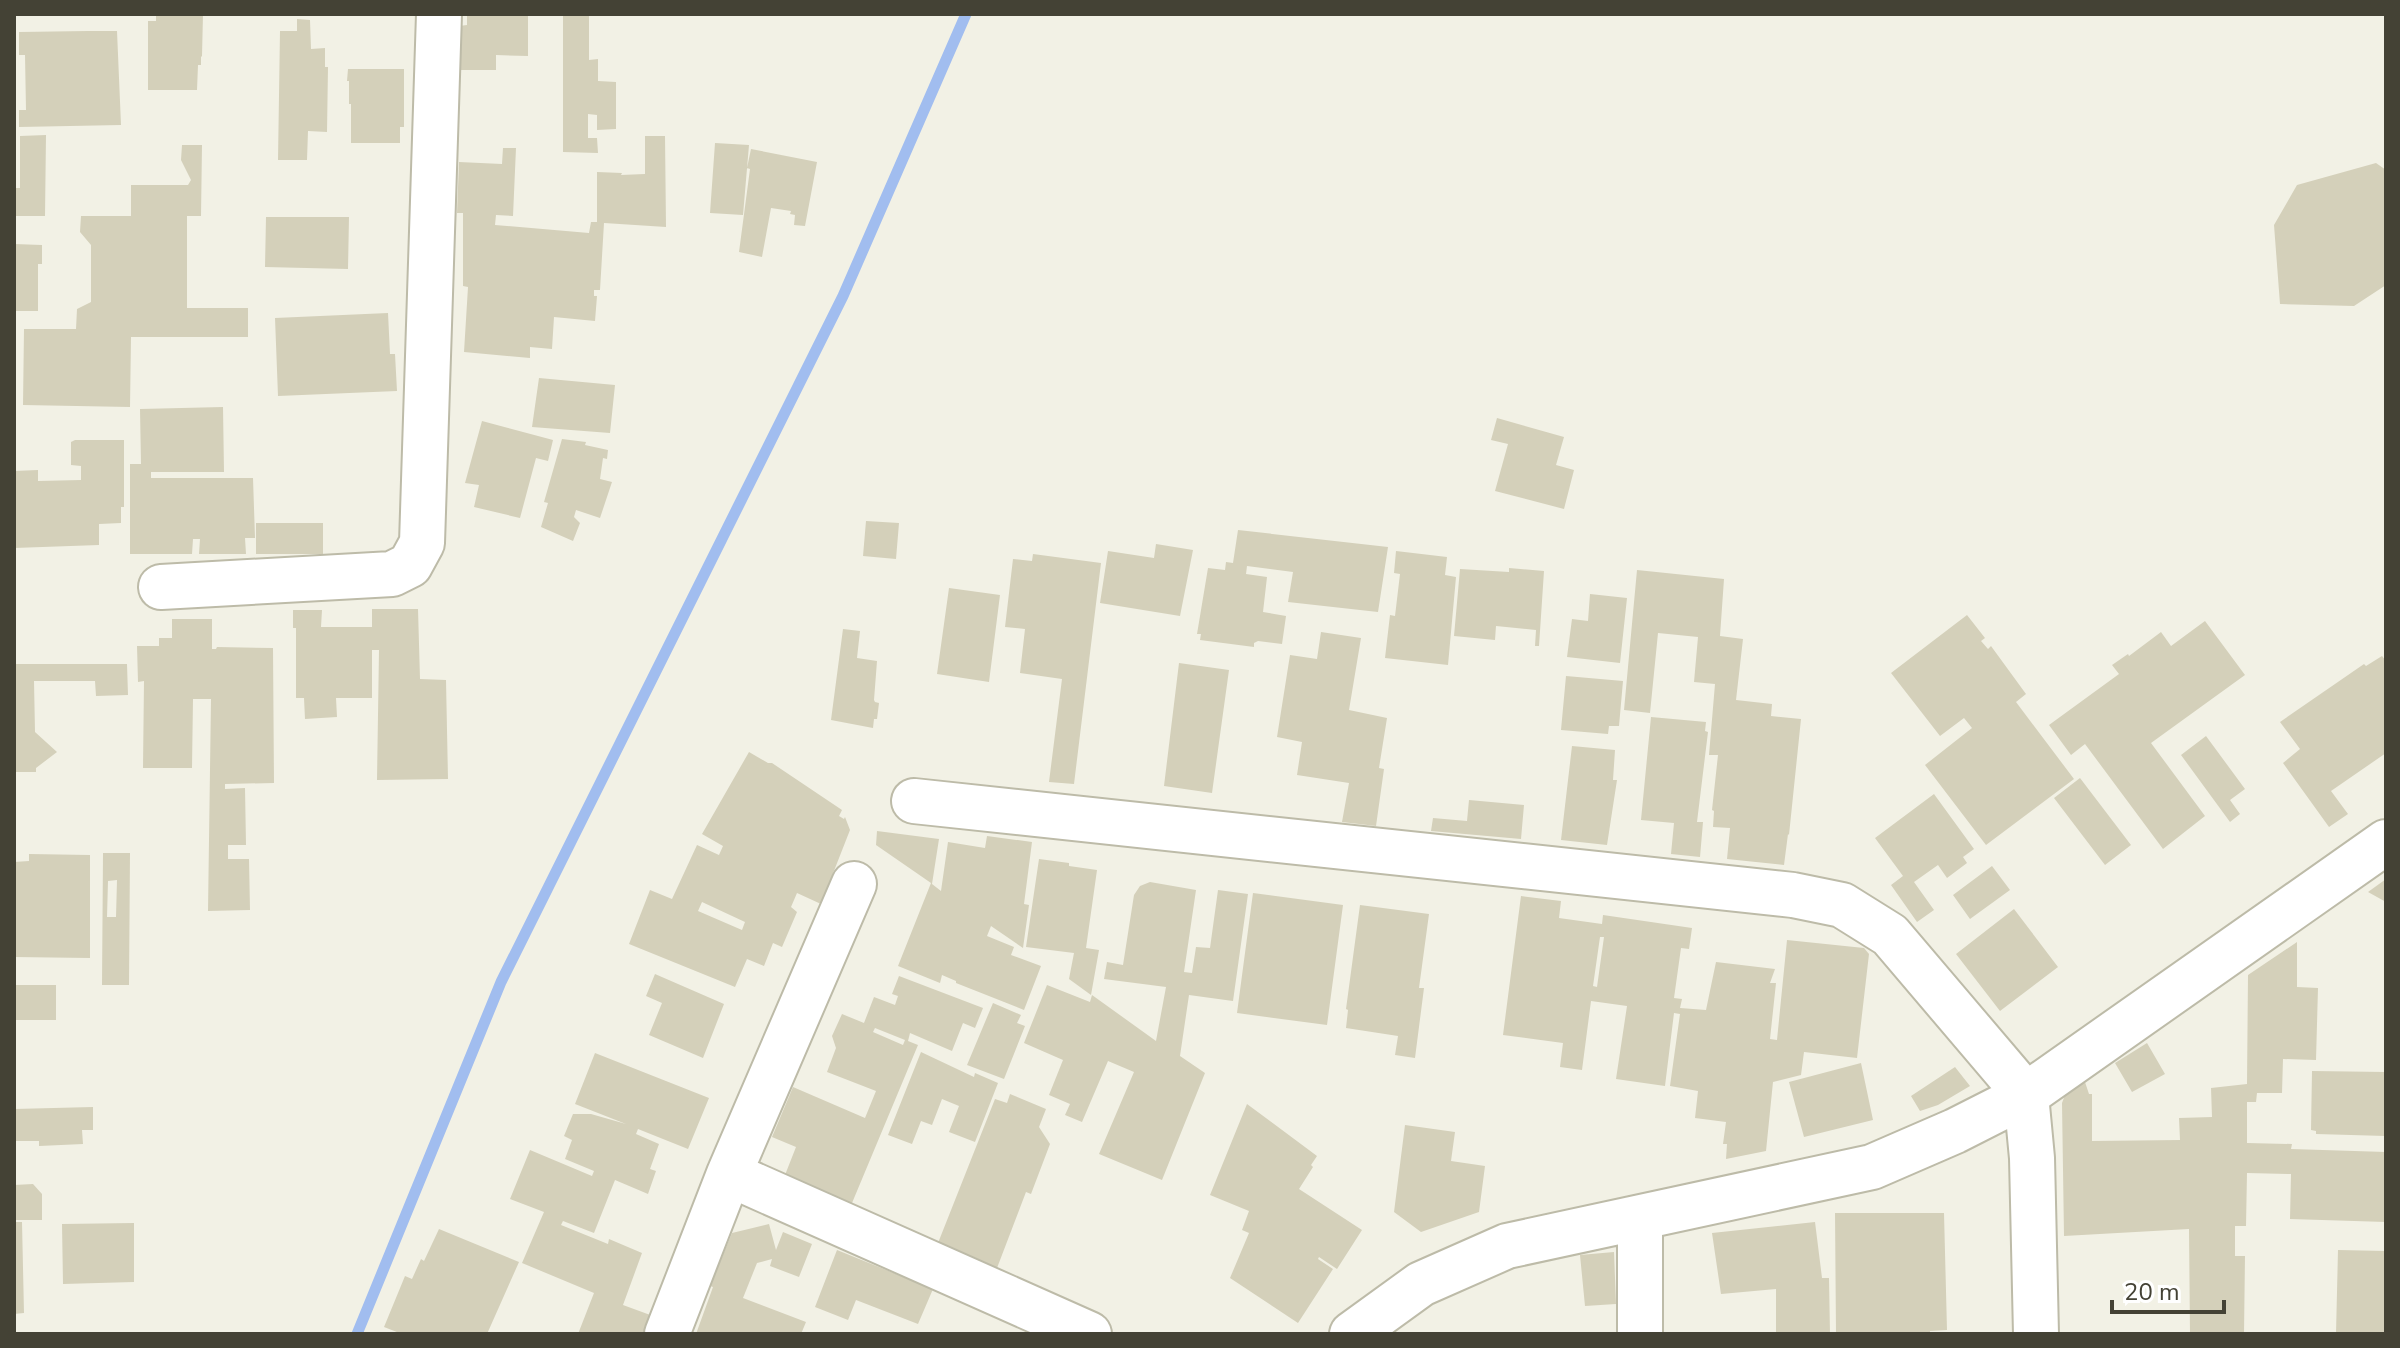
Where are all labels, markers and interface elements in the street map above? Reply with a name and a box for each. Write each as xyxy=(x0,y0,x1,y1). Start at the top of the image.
scale bar xyxy=(2112,1264,2224,1314)
text: 20 m xyxy=(2124,1276,2180,1308)

